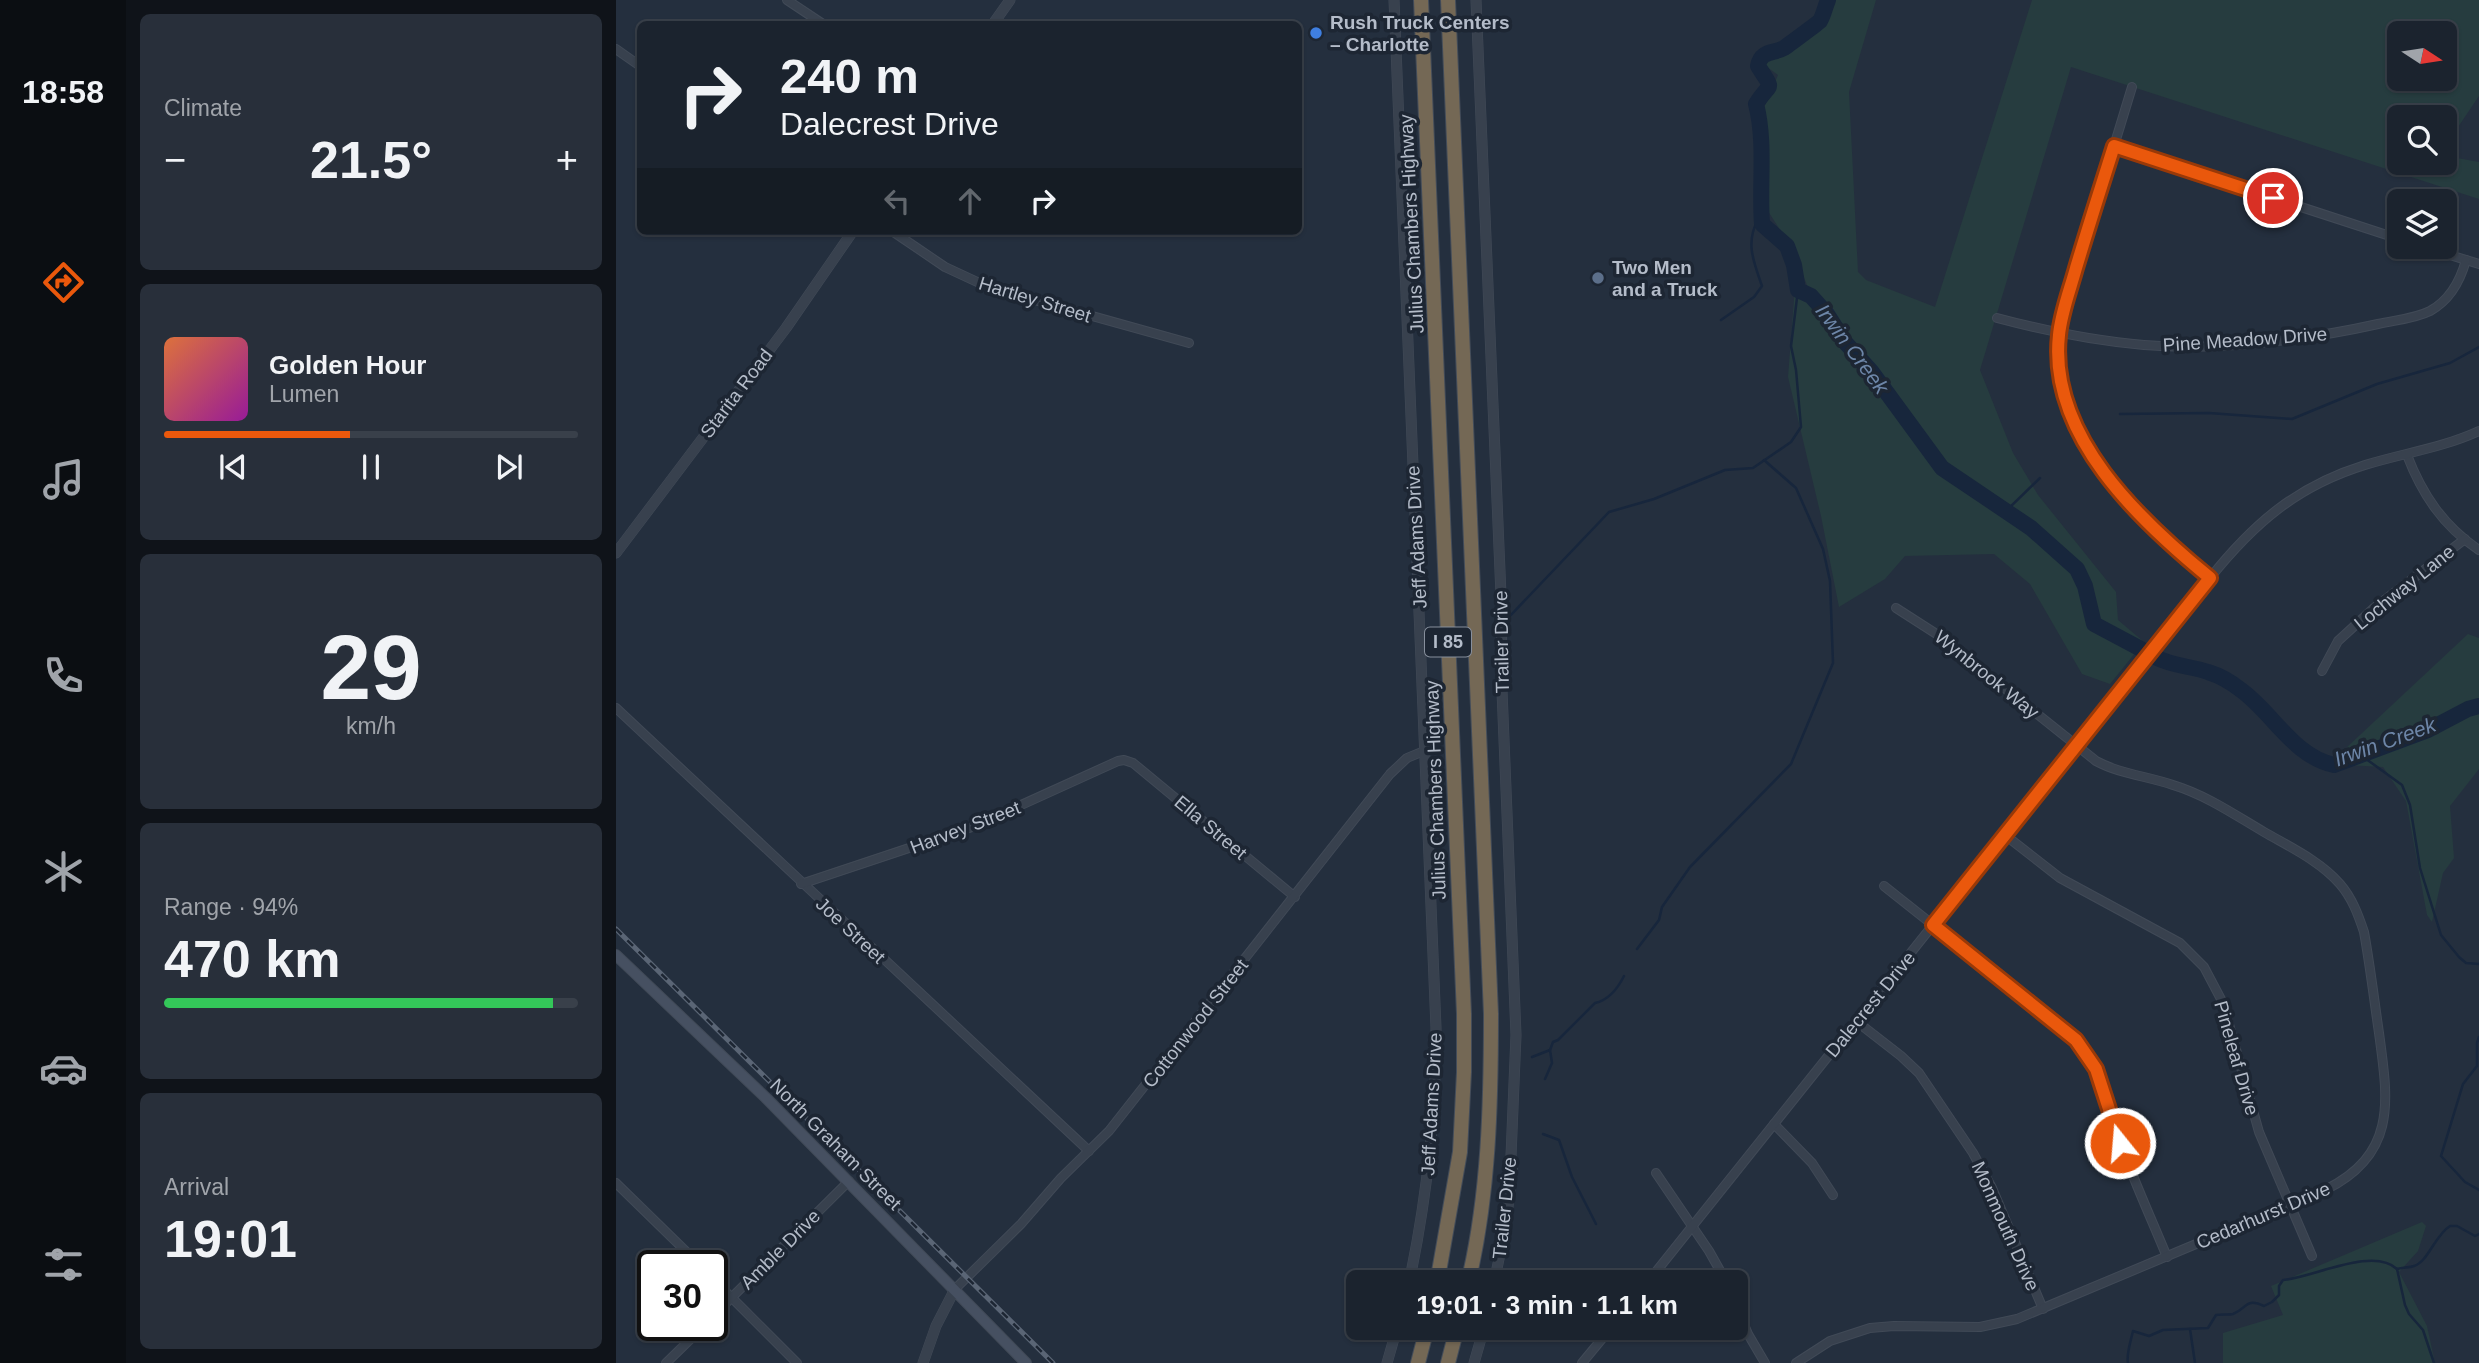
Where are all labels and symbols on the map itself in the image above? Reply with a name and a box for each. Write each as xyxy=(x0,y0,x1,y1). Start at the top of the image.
place label: Rush Truck Centers – Charlotte xyxy=(1330,12,1510,55)
north arrow xyxy=(2387,21,2457,91)
marker: Rush Truck Centers – Charlotte xyxy=(1308,25,1324,41)
street label: Julius Chambers Highway xyxy=(1395,113,1428,334)
pin xyxy=(2243,168,2303,228)
place label: Two Men and a Truck xyxy=(1612,257,1718,300)
marker: Two Men and a Truck xyxy=(1590,270,1606,286)
street label: Hartley Street xyxy=(976,272,1094,327)
water label: Irwin Creek xyxy=(1811,299,1894,399)
street label: Pine Meadow Drive xyxy=(2162,323,2328,356)
street label: Starita Road xyxy=(696,345,777,442)
street label: Jeff Adams Drive xyxy=(1402,465,1431,609)
street label: Lochway Lane xyxy=(2350,541,2459,634)
street label: Trailer Drive xyxy=(1490,590,1513,694)
street label: Wynbrook Way xyxy=(1930,626,2043,723)
road number: I 85 xyxy=(1425,628,1471,656)
street label: Julius Chambers Highway xyxy=(1421,679,1450,900)
water label: Irwin Creek xyxy=(2331,712,2440,770)
street label: Ella Street xyxy=(1170,791,1252,864)
street label: Harvey Street xyxy=(907,797,1024,858)
street label: Joe Street xyxy=(812,893,890,968)
street label: Dalecrest Drive xyxy=(1821,947,1919,1061)
street label: Cottonwood Street xyxy=(1139,954,1253,1092)
street label: Pineleaf Drive xyxy=(2210,998,2263,1118)
street label: Jeff Adams Drive xyxy=(1417,1032,1446,1176)
street label: North Graham Street xyxy=(766,1075,906,1215)
position arrow xyxy=(2083,1106,2157,1180)
street label: Trailer Drive xyxy=(1489,1156,1520,1260)
street label: Monmouth Drive xyxy=(1968,1158,2043,1294)
street label: Cedarhurst Drive xyxy=(2193,1178,2333,1253)
street label: Amble Drive xyxy=(736,1205,824,1293)
speed limit sign: 30 xyxy=(637,1250,728,1341)

